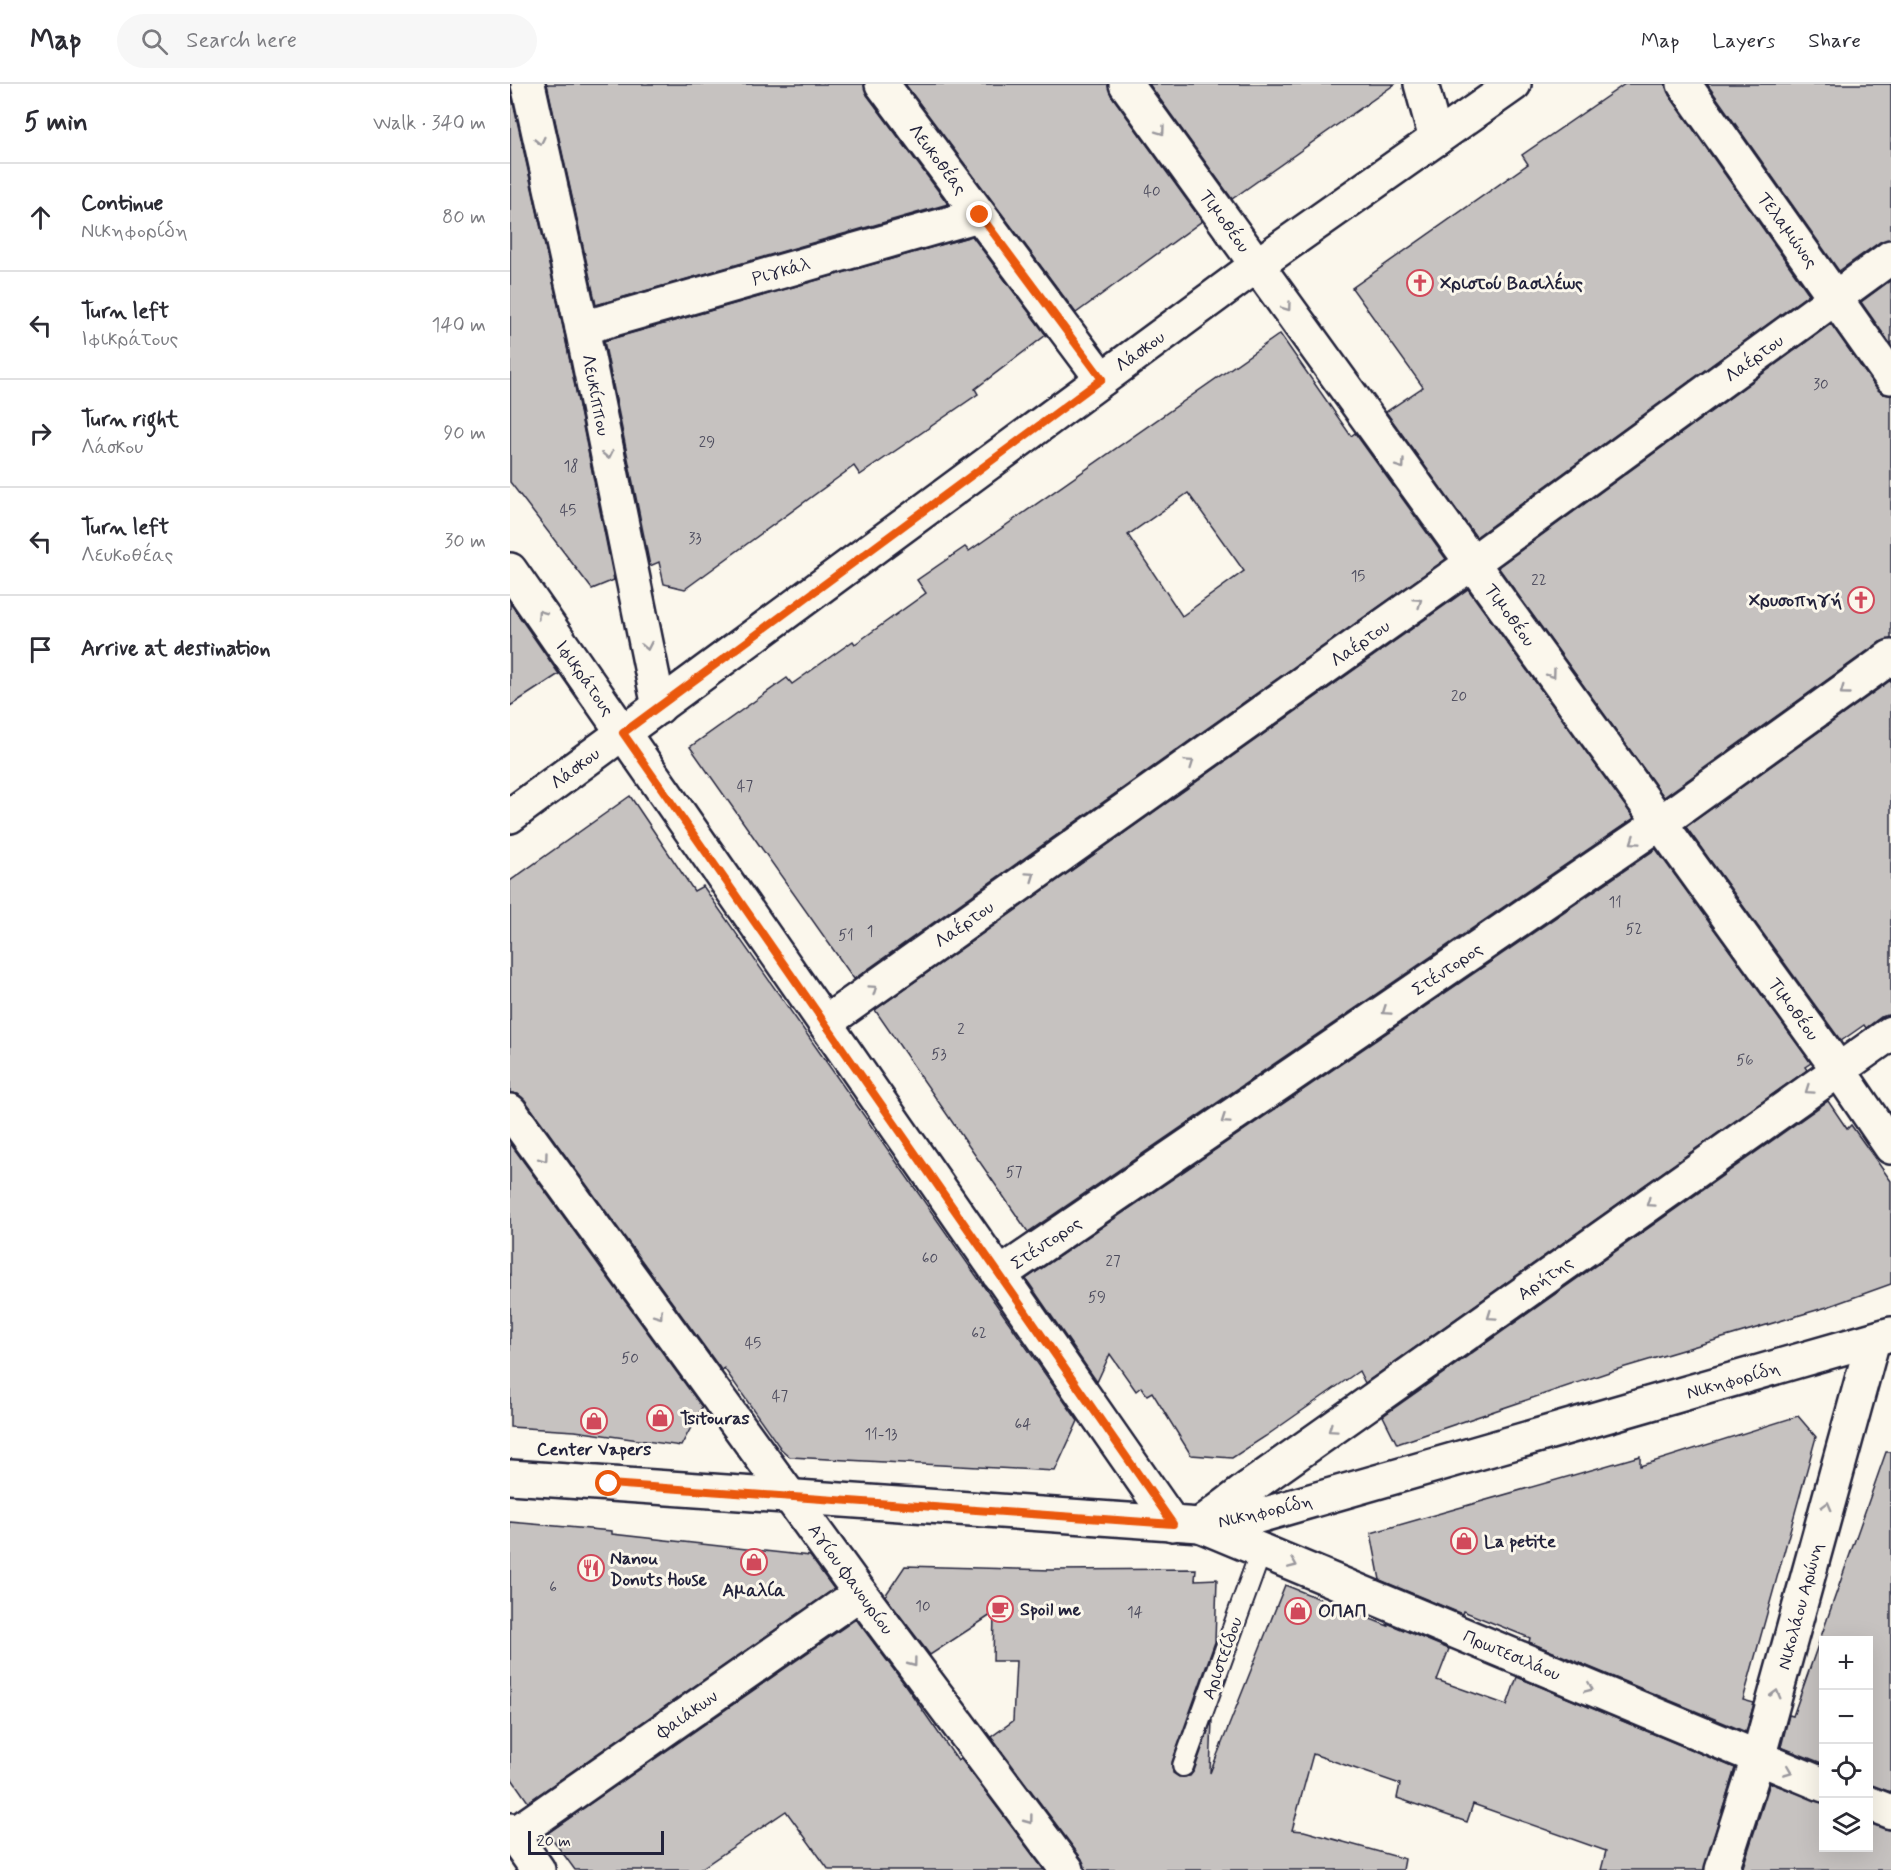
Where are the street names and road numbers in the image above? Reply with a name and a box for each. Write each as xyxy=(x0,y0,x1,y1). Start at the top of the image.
street label: Λευκοθέας xyxy=(903,119,973,200)
street label: Τιμοθέου xyxy=(1193,185,1256,258)
street label: Τελαμώνος xyxy=(1751,188,1823,274)
street label: Ριγκάλ xyxy=(749,252,813,292)
street label: Λάσκου xyxy=(1111,326,1170,378)
street label: Λαέρτου xyxy=(1720,328,1789,388)
street label: Λευκίππου xyxy=(575,352,615,438)
street label: Τιμοθέου xyxy=(1478,579,1541,652)
street label: Λαέρτου xyxy=(1325,614,1395,673)
street label: Ιφικράτους xyxy=(549,636,619,721)
street label: Λάσκου xyxy=(546,742,605,795)
street label: Λαέρτου xyxy=(929,895,999,954)
street label: Στέντορος xyxy=(1407,937,1487,1002)
street label: Τιμοθέου xyxy=(1762,973,1825,1046)
street label: Στέντορος xyxy=(1006,1211,1086,1276)
street label: Αρήτης xyxy=(1513,1251,1578,1307)
street label: Νικηφορίδη xyxy=(1684,1356,1783,1406)
street label: Νικηφορίδη xyxy=(1216,1489,1315,1534)
street label: Αγίου Φανουρίου xyxy=(802,1519,899,1640)
street label: Νικολάου Αρώνη xyxy=(1772,1540,1830,1673)
street label: Αριστείδου xyxy=(1197,1614,1249,1703)
street label: Πρωτεσιλάου xyxy=(1459,1625,1564,1687)
street label: Φαιάκων xyxy=(651,1685,723,1745)

